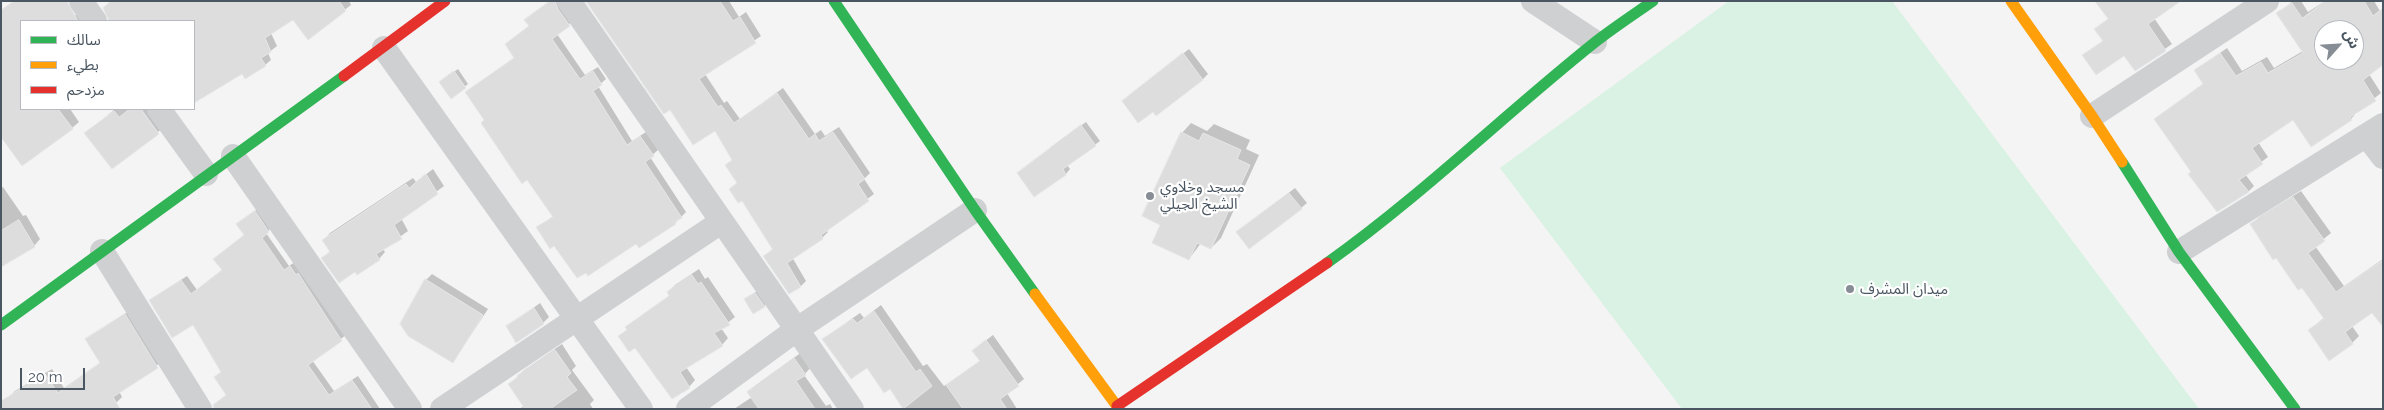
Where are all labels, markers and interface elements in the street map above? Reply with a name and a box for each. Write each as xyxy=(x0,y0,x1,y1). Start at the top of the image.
legend xyxy=(20,20,195,110)
north arrow xyxy=(2314,20,2364,70)
text: ش xyxy=(2340,27,2363,51)
text: سالك xyxy=(67,31,101,49)
text: بطيء xyxy=(67,56,99,74)
text: مزدحم xyxy=(67,81,105,99)
place label: مسجد وخلاوي الشيخ الجيلي xyxy=(1160,178,1245,213)
marker: مسجد وخلاوي الشيخ الجيلي xyxy=(1144,190,1156,202)
place label: ميدان المشرف xyxy=(1860,280,1948,298)
marker: ميدان المشرف xyxy=(1844,283,1856,295)
scale bar xyxy=(22,358,88,390)
text: 20 m xyxy=(28,368,63,386)

